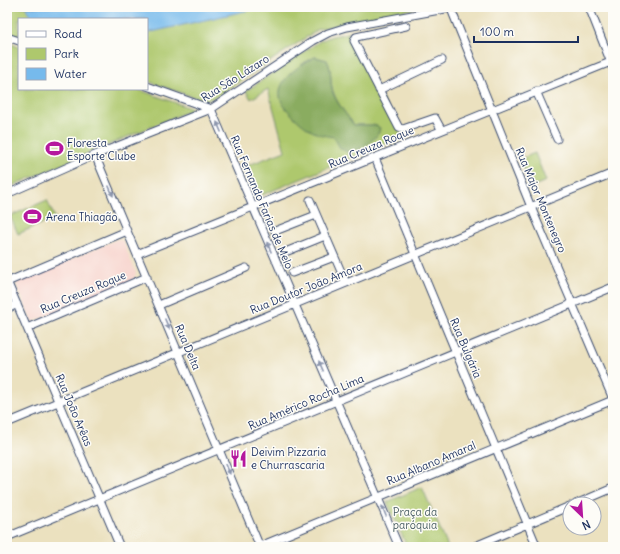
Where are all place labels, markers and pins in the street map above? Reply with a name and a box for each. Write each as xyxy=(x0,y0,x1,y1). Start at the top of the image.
place label: Floresta Esporte Clube xyxy=(67,136,136,163)
sports icon: Floresta Esporte Clube xyxy=(44,139,64,159)
sports icon: Arena Thiagão xyxy=(23,207,43,227)
place label: Arena Thiagão xyxy=(46,210,118,224)
place label: Deivim Pizzaria e Churrascaria xyxy=(251,445,326,472)
restaurant icon: Deivim Pizzaria e Churrascaria xyxy=(228,448,248,468)

